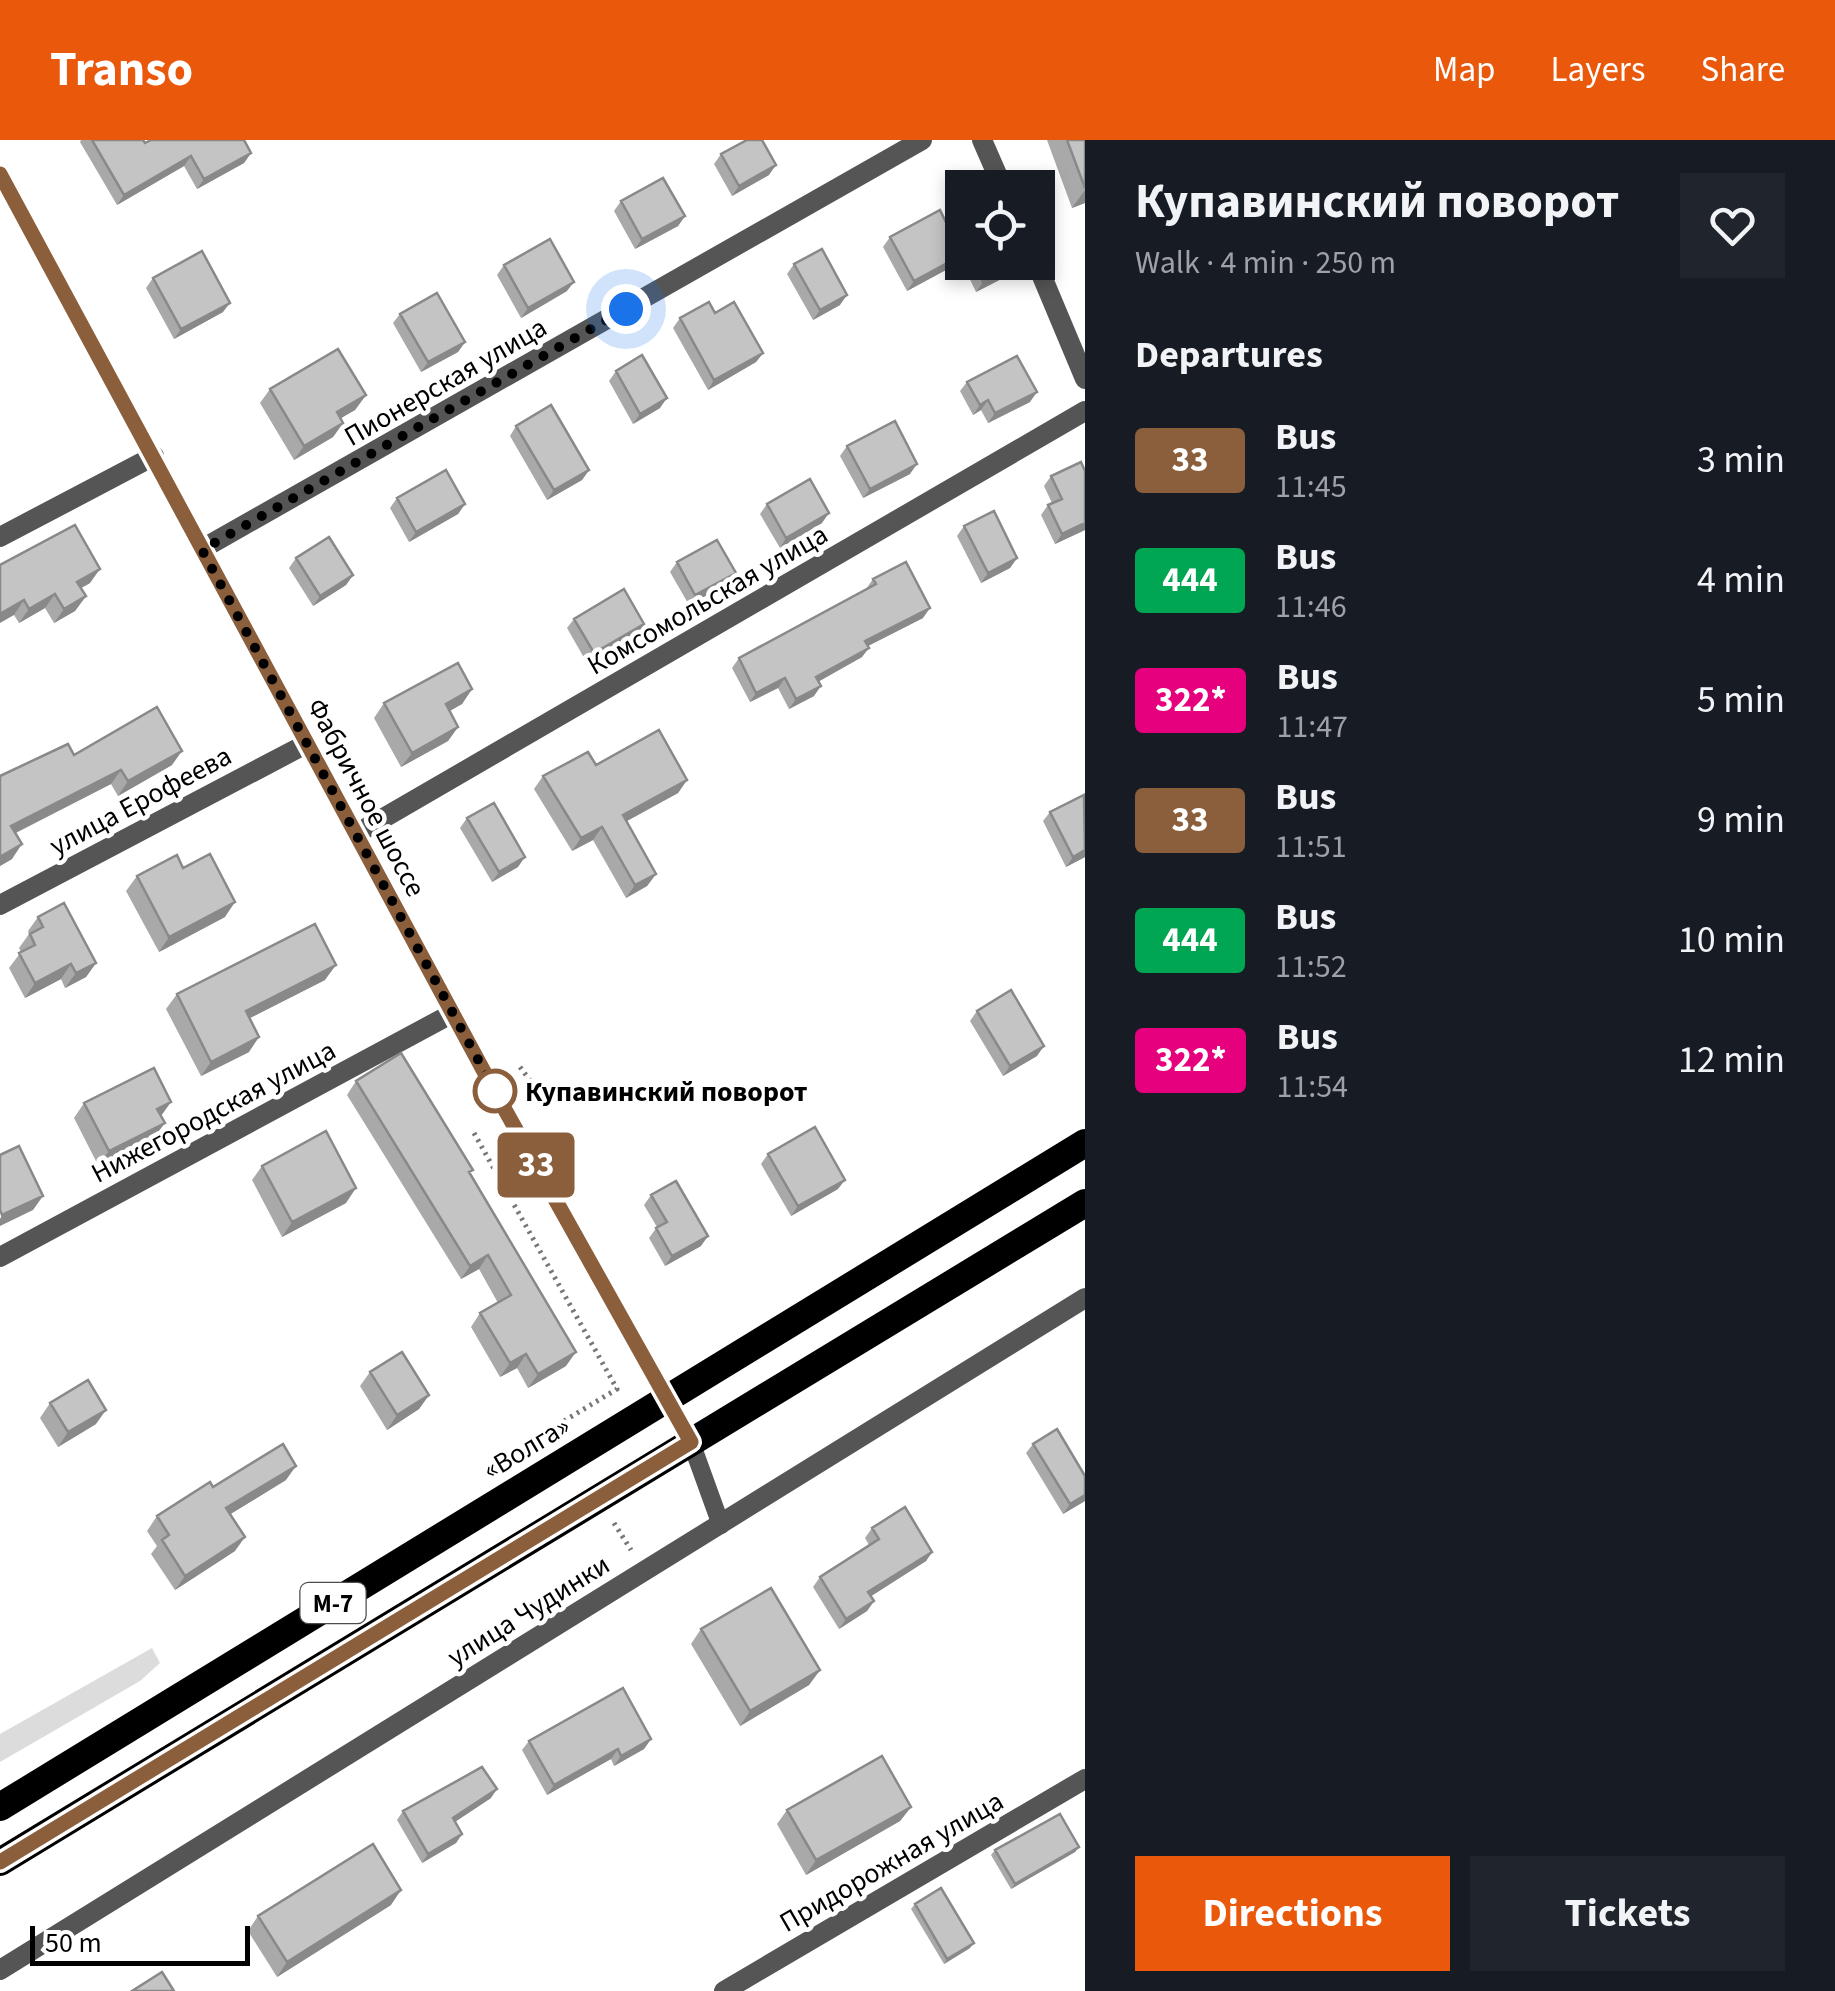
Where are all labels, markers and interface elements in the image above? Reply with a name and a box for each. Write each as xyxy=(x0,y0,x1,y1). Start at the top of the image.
text: Transo xyxy=(50,36,193,104)
text: Map xyxy=(1433,45,1496,95)
text: Layers xyxy=(1551,45,1645,95)
text: Share xyxy=(1700,45,1785,95)
text: Купавинский поворот xyxy=(1135,168,1619,236)
map controls xyxy=(945,170,1055,280)
button: locate xyxy=(945,170,1055,280)
button: heart xyxy=(1680,173,1785,278)
text: Walk · 4 min · 250 m xyxy=(1135,240,1396,286)
your location xyxy=(601,284,651,334)
street label: Пионерская улица xyxy=(337,308,554,456)
text: Departures xyxy=(1135,328,1323,382)
text: Bus xyxy=(1275,410,1336,464)
text: 3 min xyxy=(1697,433,1785,487)
text: 33 xyxy=(1172,435,1208,485)
text: 11:45 xyxy=(1275,464,1347,510)
street label: Комсомольская улица xyxy=(580,515,835,685)
text: Bus xyxy=(1275,530,1336,584)
text: 4 min xyxy=(1697,553,1785,607)
text: 444 xyxy=(1162,555,1218,605)
text: 11:46 xyxy=(1275,584,1347,630)
text: Bus xyxy=(1276,650,1338,704)
text: 5 min xyxy=(1697,673,1785,727)
text: 322* xyxy=(1155,675,1226,725)
street label: Фабричное шоссе xyxy=(297,691,435,904)
text: 11:47 xyxy=(1276,704,1348,750)
street label: улица Ерофеева xyxy=(42,736,239,866)
text: Bus xyxy=(1275,770,1336,824)
text: 9 min xyxy=(1697,793,1785,847)
text: 33 xyxy=(1172,795,1208,845)
text: 11:51 xyxy=(1275,824,1347,870)
text: Bus xyxy=(1275,890,1336,944)
text: 10 min xyxy=(1678,913,1785,967)
text: 444 xyxy=(1162,915,1218,965)
text: 11:52 xyxy=(1275,944,1347,990)
text: Bus xyxy=(1276,1010,1338,1064)
street label: Нижегородская улица xyxy=(84,1030,343,1193)
text: 12 min xyxy=(1678,1033,1785,1087)
text: 322* xyxy=(1155,1035,1226,1085)
text: 11:54 xyxy=(1276,1064,1348,1110)
marker: Купавинский поворот xyxy=(474,1070,516,1112)
place label: Купавинский поворот xyxy=(525,1072,808,1112)
line badge: 33 xyxy=(491,1132,581,1198)
text: 33 xyxy=(518,1140,554,1190)
street label: «Волга» xyxy=(475,1406,578,1490)
street label: улица Чудинки xyxy=(440,1545,617,1677)
road number: М-7 xyxy=(300,1583,366,1623)
street label: Придорожная улица xyxy=(772,1781,1011,1942)
button: Directions xyxy=(1135,1856,1450,1971)
button: Tickets xyxy=(1470,1856,1785,1971)
scale bar xyxy=(30,1921,250,1966)
text: 50 m xyxy=(45,1923,102,1963)

